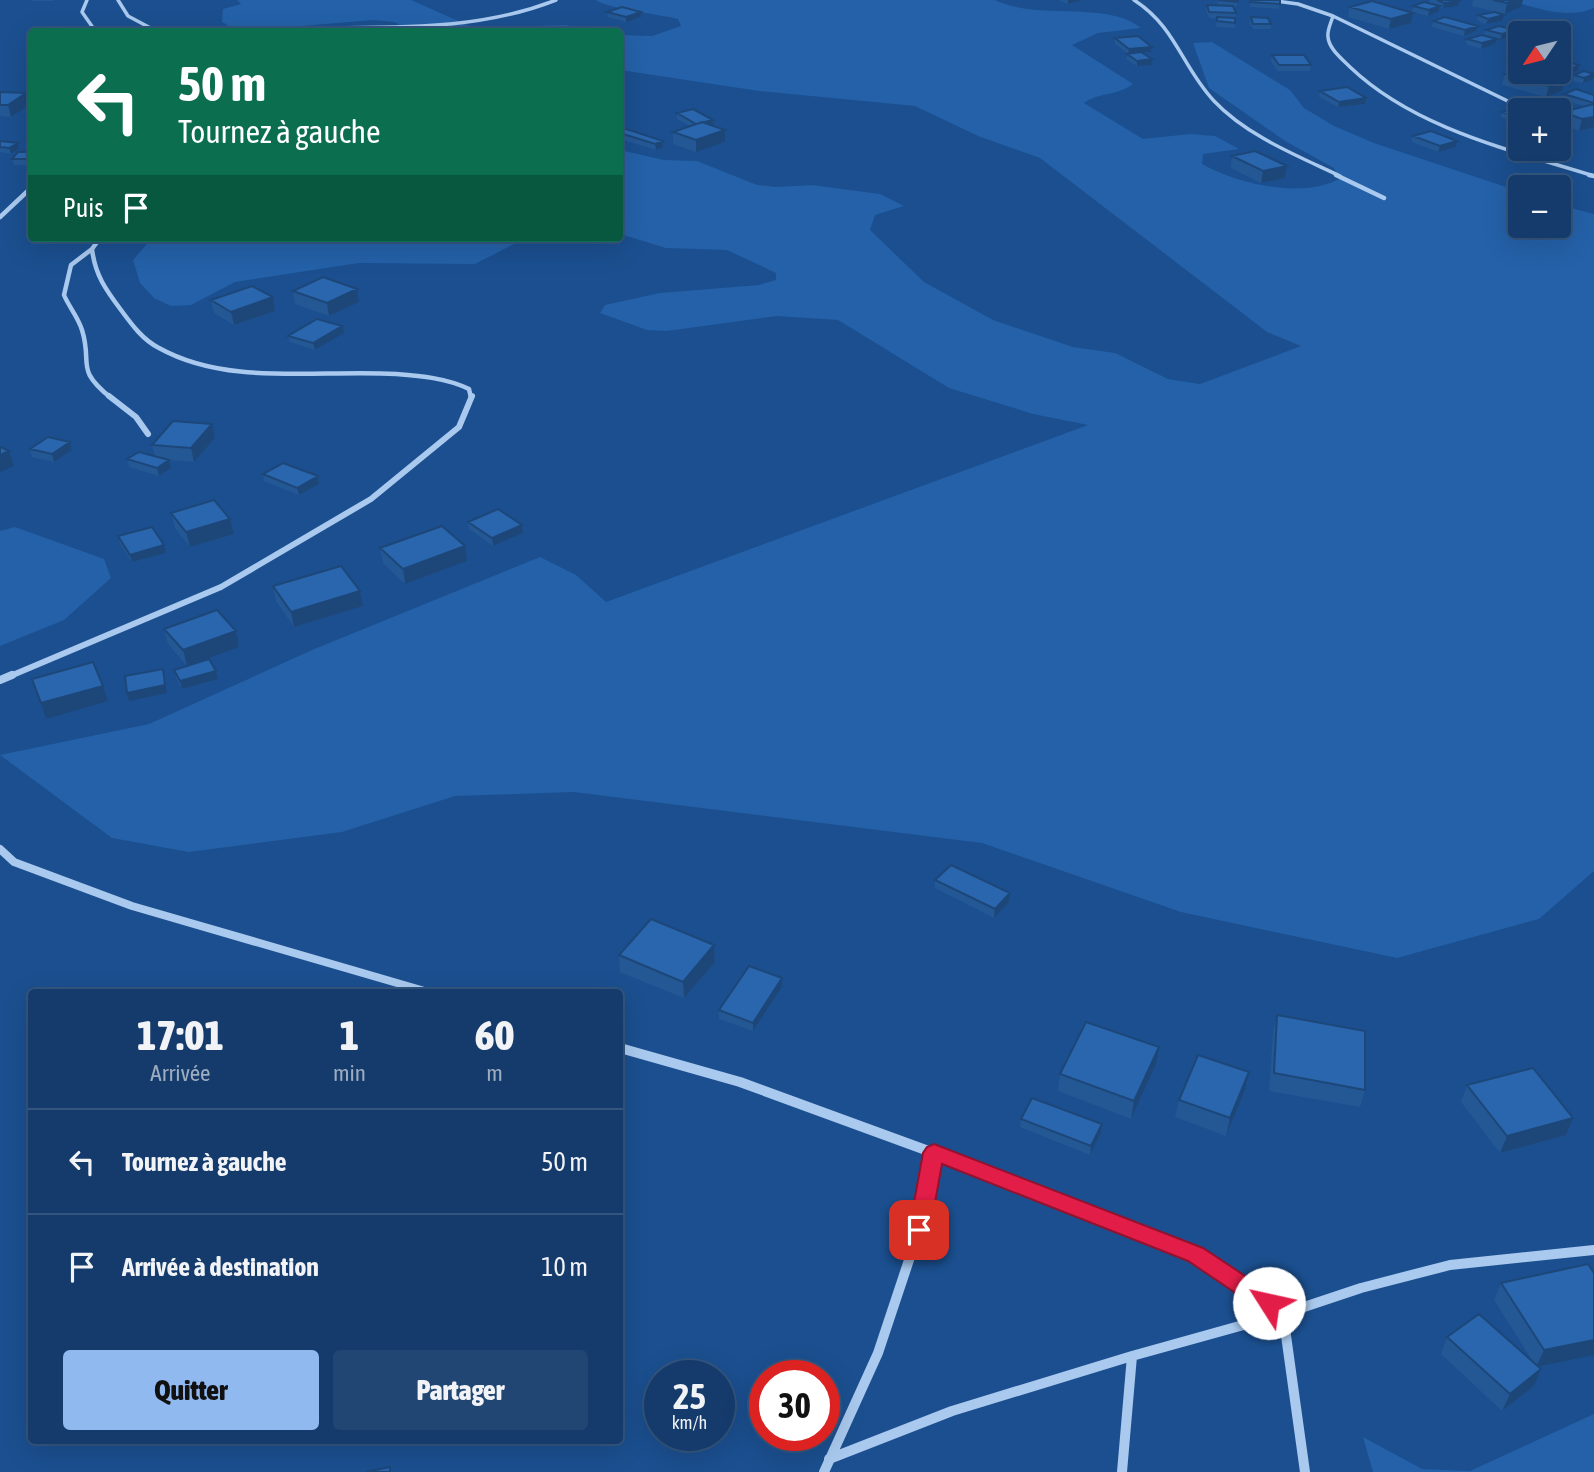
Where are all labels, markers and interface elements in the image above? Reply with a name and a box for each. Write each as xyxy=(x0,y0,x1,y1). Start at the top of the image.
north arrow xyxy=(1508,21,1572,84)
map controls xyxy=(1508,21,1571,238)
text: 50 m xyxy=(178,55,266,111)
icon: left xyxy=(63,56,154,147)
button: + xyxy=(1508,98,1571,161)
text: Tournez à gauche xyxy=(178,113,381,150)
button: − xyxy=(1508,175,1571,238)
icon: arrive xyxy=(117,189,155,227)
text: Puis xyxy=(63,193,103,223)
text: 17:01 xyxy=(137,1011,224,1059)
text: 1 xyxy=(340,1011,359,1059)
text: 60 xyxy=(475,1011,514,1059)
text: Arrivée xyxy=(150,1060,211,1086)
text: min xyxy=(333,1060,366,1086)
text: m xyxy=(486,1060,503,1086)
icon: left xyxy=(63,1143,101,1181)
text: Tournez à gauche xyxy=(122,1147,287,1177)
text: 50 m xyxy=(541,1147,588,1177)
pin xyxy=(889,1200,949,1260)
icon: arrive xyxy=(900,1211,938,1249)
icon: arrive xyxy=(63,1248,101,1286)
text: Arrivée à destination xyxy=(122,1252,319,1282)
text: 10 m xyxy=(541,1252,588,1282)
position arrow xyxy=(1232,1266,1306,1340)
button: Quitter xyxy=(63,1350,319,1430)
button: Partager xyxy=(333,1350,588,1430)
speed limit sign: 30 xyxy=(749,1360,840,1451)
text: 25 xyxy=(673,1376,706,1416)
text: km/h xyxy=(672,1412,707,1433)

